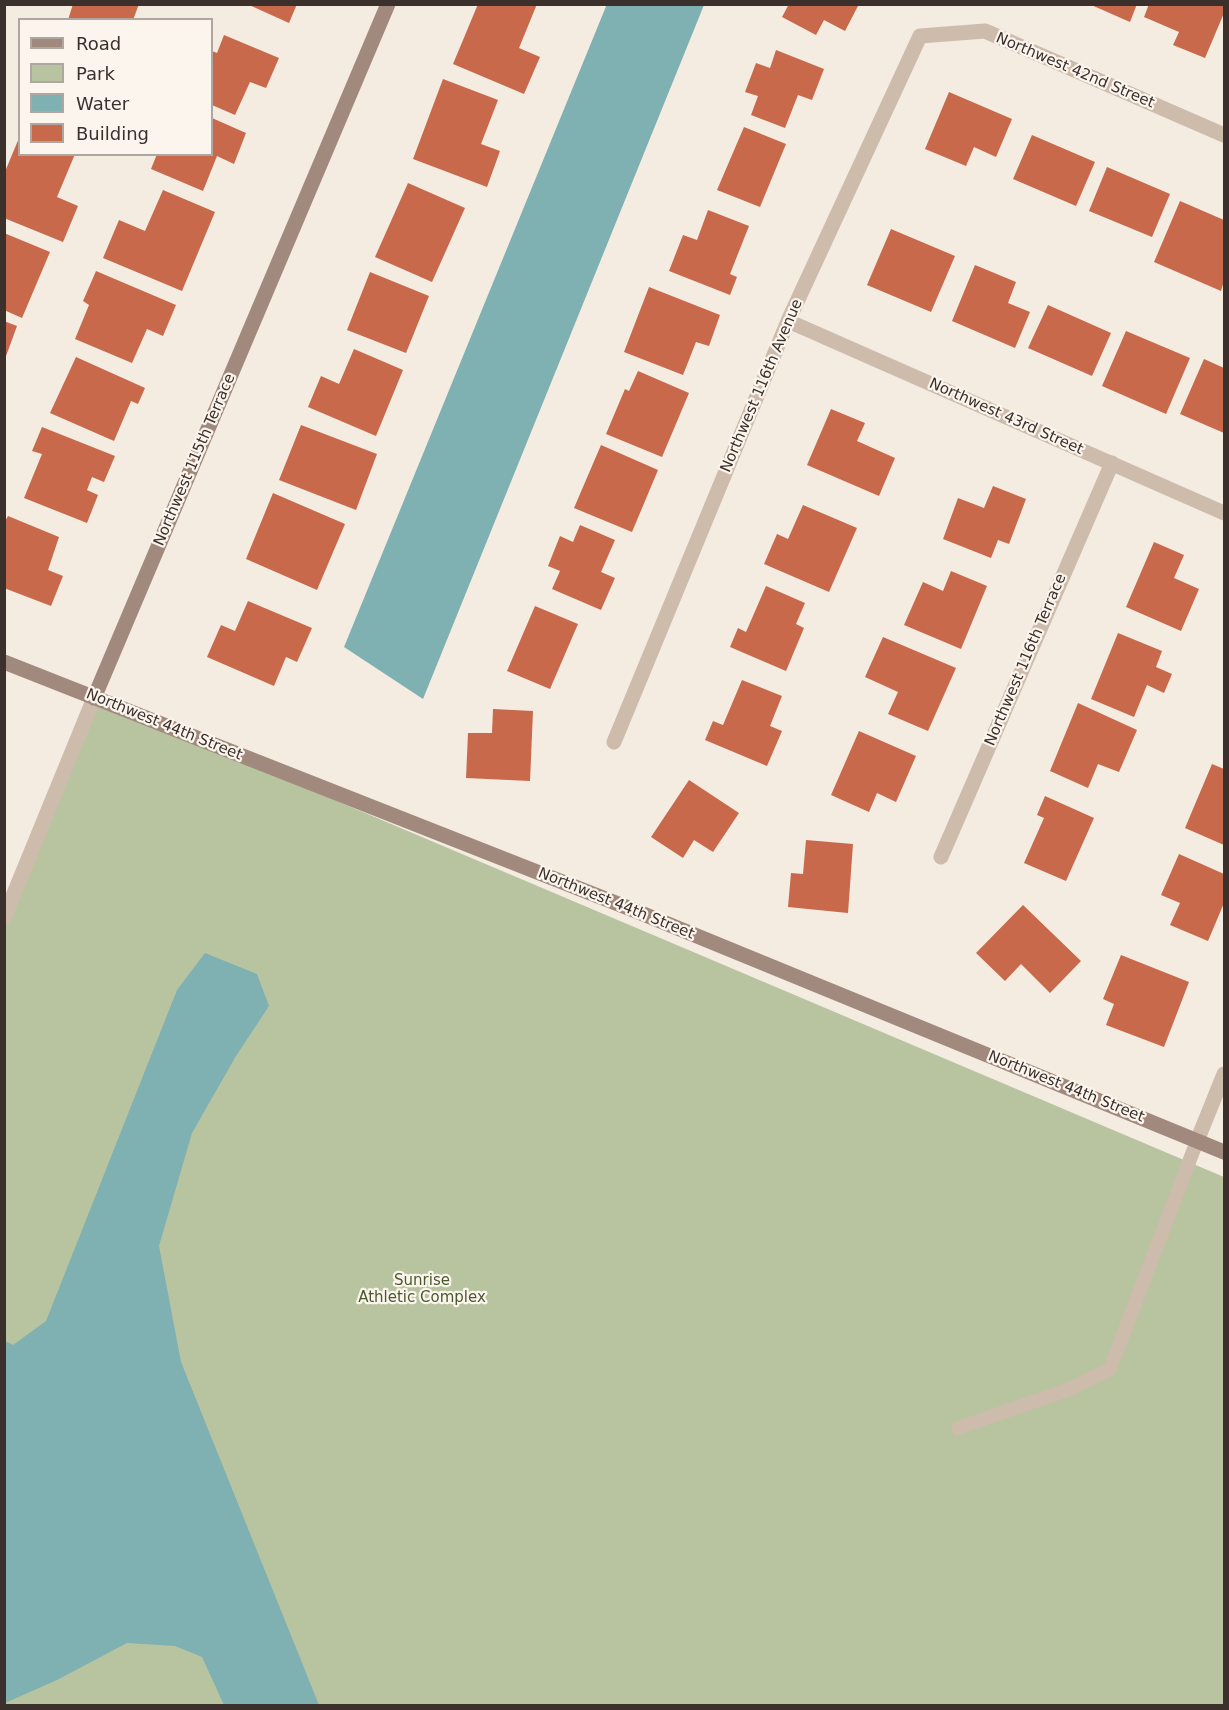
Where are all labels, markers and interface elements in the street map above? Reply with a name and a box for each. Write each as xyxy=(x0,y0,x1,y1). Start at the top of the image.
legend xyxy=(18,18,213,156)
street label: Northwest 42nd Street xyxy=(993,29,1157,113)
text: Road xyxy=(76,33,121,54)
text: Park xyxy=(76,63,115,84)
text: Water xyxy=(76,93,129,114)
text: Building xyxy=(76,123,149,144)
street label: Northwest 116th Avenue xyxy=(717,297,807,475)
street label: Northwest 115th Terrace xyxy=(151,371,239,549)
street label: Northwest 43rd Street xyxy=(926,375,1086,459)
street label: Northwest 116th Terrace xyxy=(982,571,1070,749)
street label: Northwest 44th Street xyxy=(83,685,245,765)
street label: Northwest 44th Street xyxy=(535,864,697,944)
street label: Northwest 44th Street xyxy=(985,1047,1147,1127)
park label: Sunrise Athletic Complex xyxy=(358,1272,486,1307)

